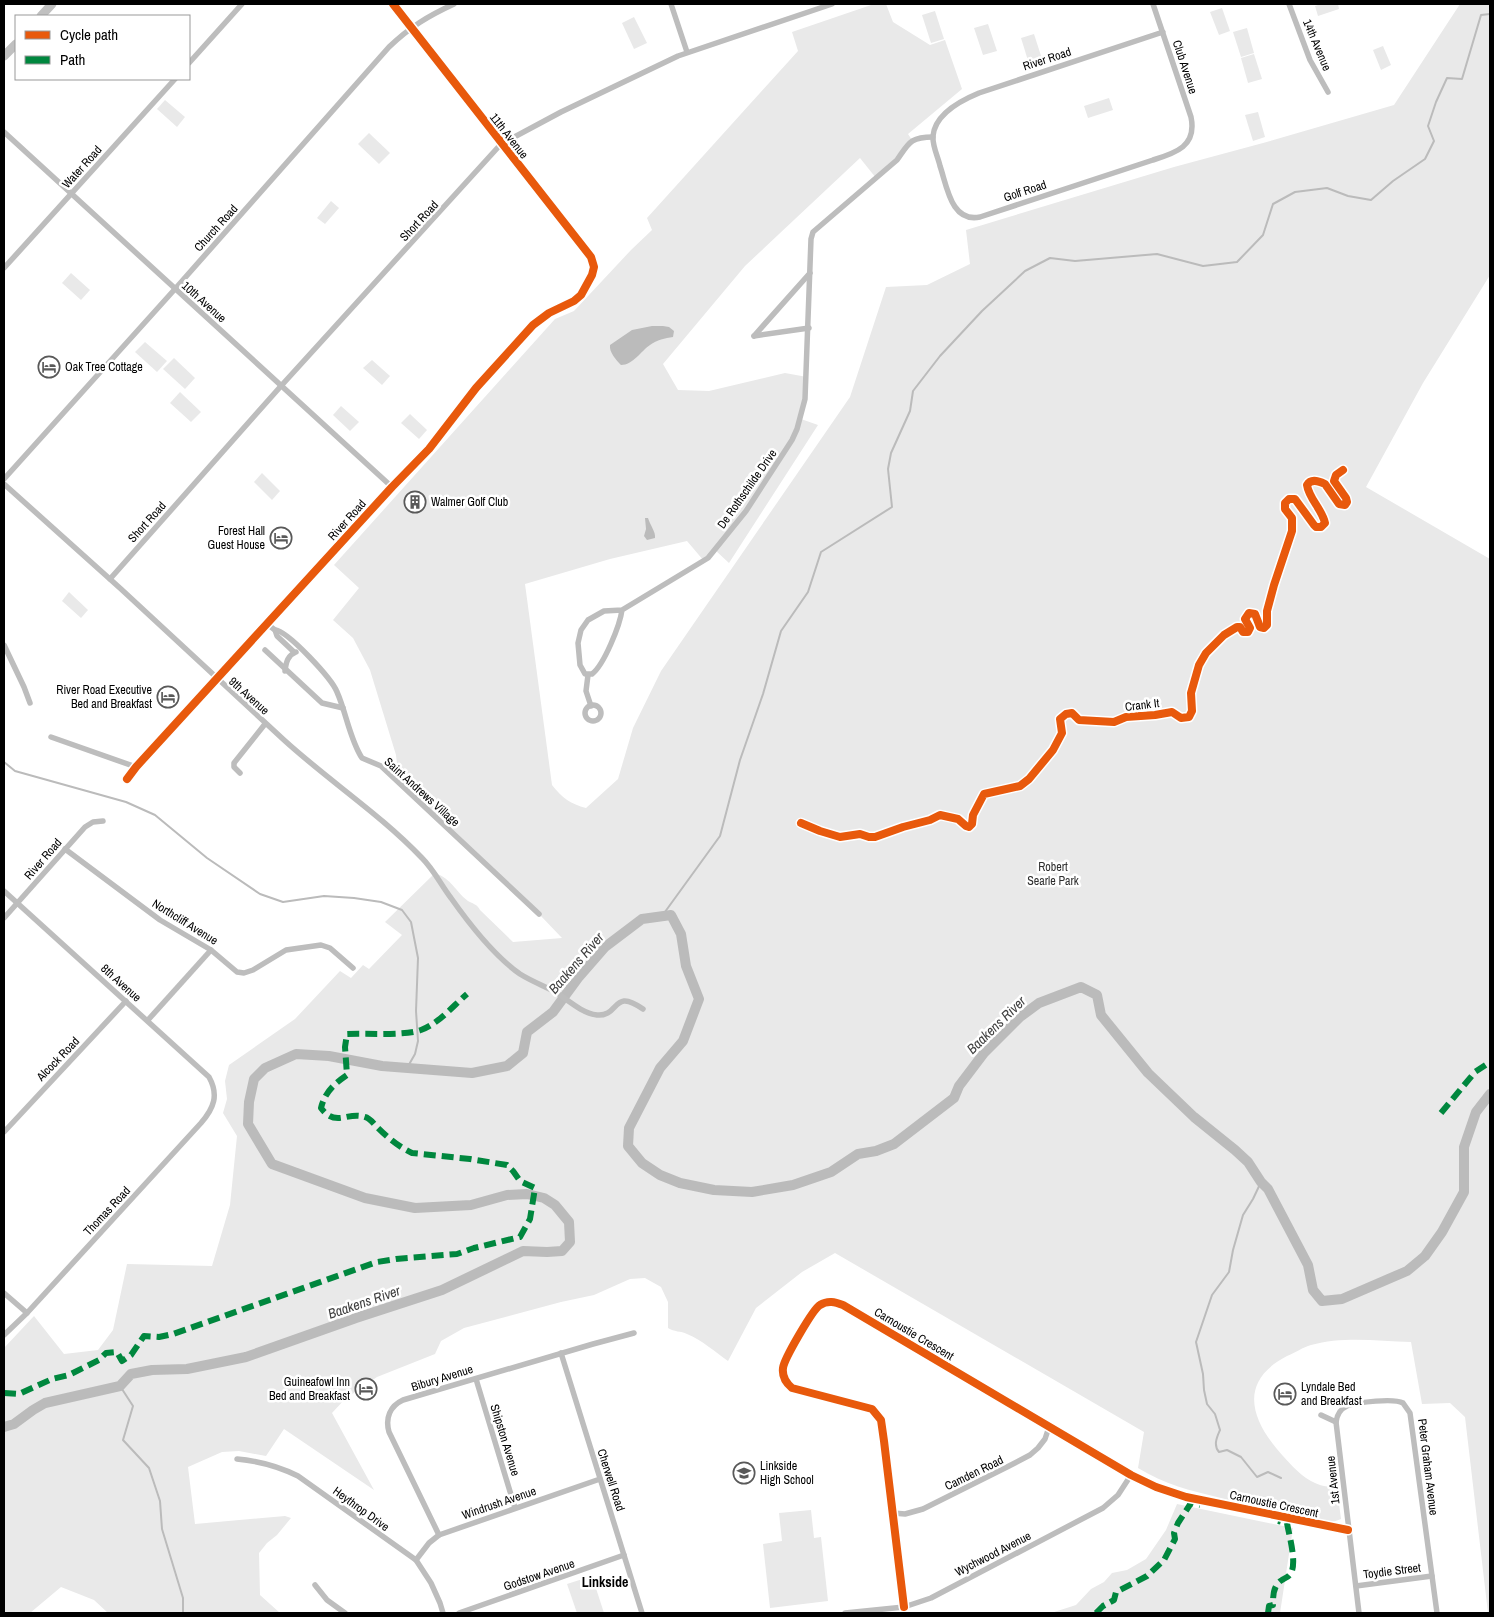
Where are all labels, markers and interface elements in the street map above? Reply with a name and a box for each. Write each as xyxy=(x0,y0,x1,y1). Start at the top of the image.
legend xyxy=(15,15,190,80)
street label: 14th Avenue xyxy=(1299,17,1335,73)
text: Cycle path xyxy=(60,24,118,45)
street label: Club Avenue xyxy=(1169,38,1201,96)
street label: River Road xyxy=(1021,44,1073,74)
text: Path xyxy=(60,49,85,70)
street label: 11th Avenue xyxy=(486,110,532,162)
street label: Water Road xyxy=(59,142,105,192)
street label: Golf Road xyxy=(1001,177,1049,205)
street label: Short Road xyxy=(396,197,442,245)
street label: Church Road xyxy=(191,201,241,255)
street label: 10th Avenue xyxy=(178,278,230,326)
hotel icon: Oak Tree Cottage xyxy=(37,355,61,379)
place label: Oak Tree Cottage xyxy=(65,359,143,375)
street label: De Rothschilde Drive xyxy=(714,446,780,532)
building icon: Walmer Golf Club xyxy=(403,490,427,514)
place label: Walmer Golf Club xyxy=(431,494,508,510)
street label: River Road xyxy=(324,496,370,544)
street label: Short Road xyxy=(124,498,170,546)
place label: Forest Hall Guest House xyxy=(208,523,265,553)
hotel icon: Forest Hall Guest House xyxy=(269,526,293,550)
street label: 9th Avenue xyxy=(225,674,273,718)
place label: River Road Executive Bed and Breakfast xyxy=(56,682,152,712)
hotel icon: River Road Executive Bed and Breakfast xyxy=(156,685,180,709)
street label: Crank It xyxy=(1124,695,1160,715)
street label: Saint Andrews Village xyxy=(381,754,463,830)
street label: River Road xyxy=(21,835,65,883)
park label: Robert Searle Park xyxy=(1027,859,1079,889)
street label: Northcliff Avenue xyxy=(149,895,221,949)
water label: Baakens River xyxy=(545,928,608,997)
street label: 8th Avenue xyxy=(97,961,145,1005)
water label: Baakens River xyxy=(963,992,1030,1058)
street label: Alcock Road xyxy=(32,1034,83,1085)
street label: Thomas Road xyxy=(80,1183,134,1239)
water label: Baakens River xyxy=(325,1281,404,1323)
street label: Carnoustie Crescent xyxy=(871,1304,957,1364)
street label: Bibury Avenue xyxy=(409,1361,475,1395)
place label: Guineafowl Inn Bed and Breakfast xyxy=(269,1374,350,1404)
hotel icon: Guineafowl Inn Bed and Breakfast xyxy=(354,1377,378,1401)
place label: Lyndale Bed and Breakfast xyxy=(1301,1379,1362,1409)
hotel icon: Lyndale Bed and Breakfast xyxy=(1273,1382,1297,1406)
street label: Shipston Avenue xyxy=(486,1402,524,1478)
street label: Peter Graham Avenue xyxy=(1414,1418,1442,1516)
street label: Cherwell Road xyxy=(593,1447,629,1513)
street label: Camden Road xyxy=(942,1452,1006,1494)
street label: 1st Avenue xyxy=(1323,1455,1343,1505)
place label: Linkside High School xyxy=(760,1458,814,1488)
school or university icon: Linkside High School xyxy=(732,1461,756,1485)
street label: Heythrop Drive xyxy=(330,1483,392,1535)
street label: Windrush Avenue xyxy=(460,1483,538,1523)
street label: Carnoustie Crescent xyxy=(1228,1487,1320,1521)
street label: Wychwood Avenue xyxy=(952,1528,1034,1580)
street label: Godstow Avenue xyxy=(501,1555,577,1595)
street label: Toydie Street xyxy=(1362,1559,1422,1582)
district label: Linkside xyxy=(582,1573,628,1591)

